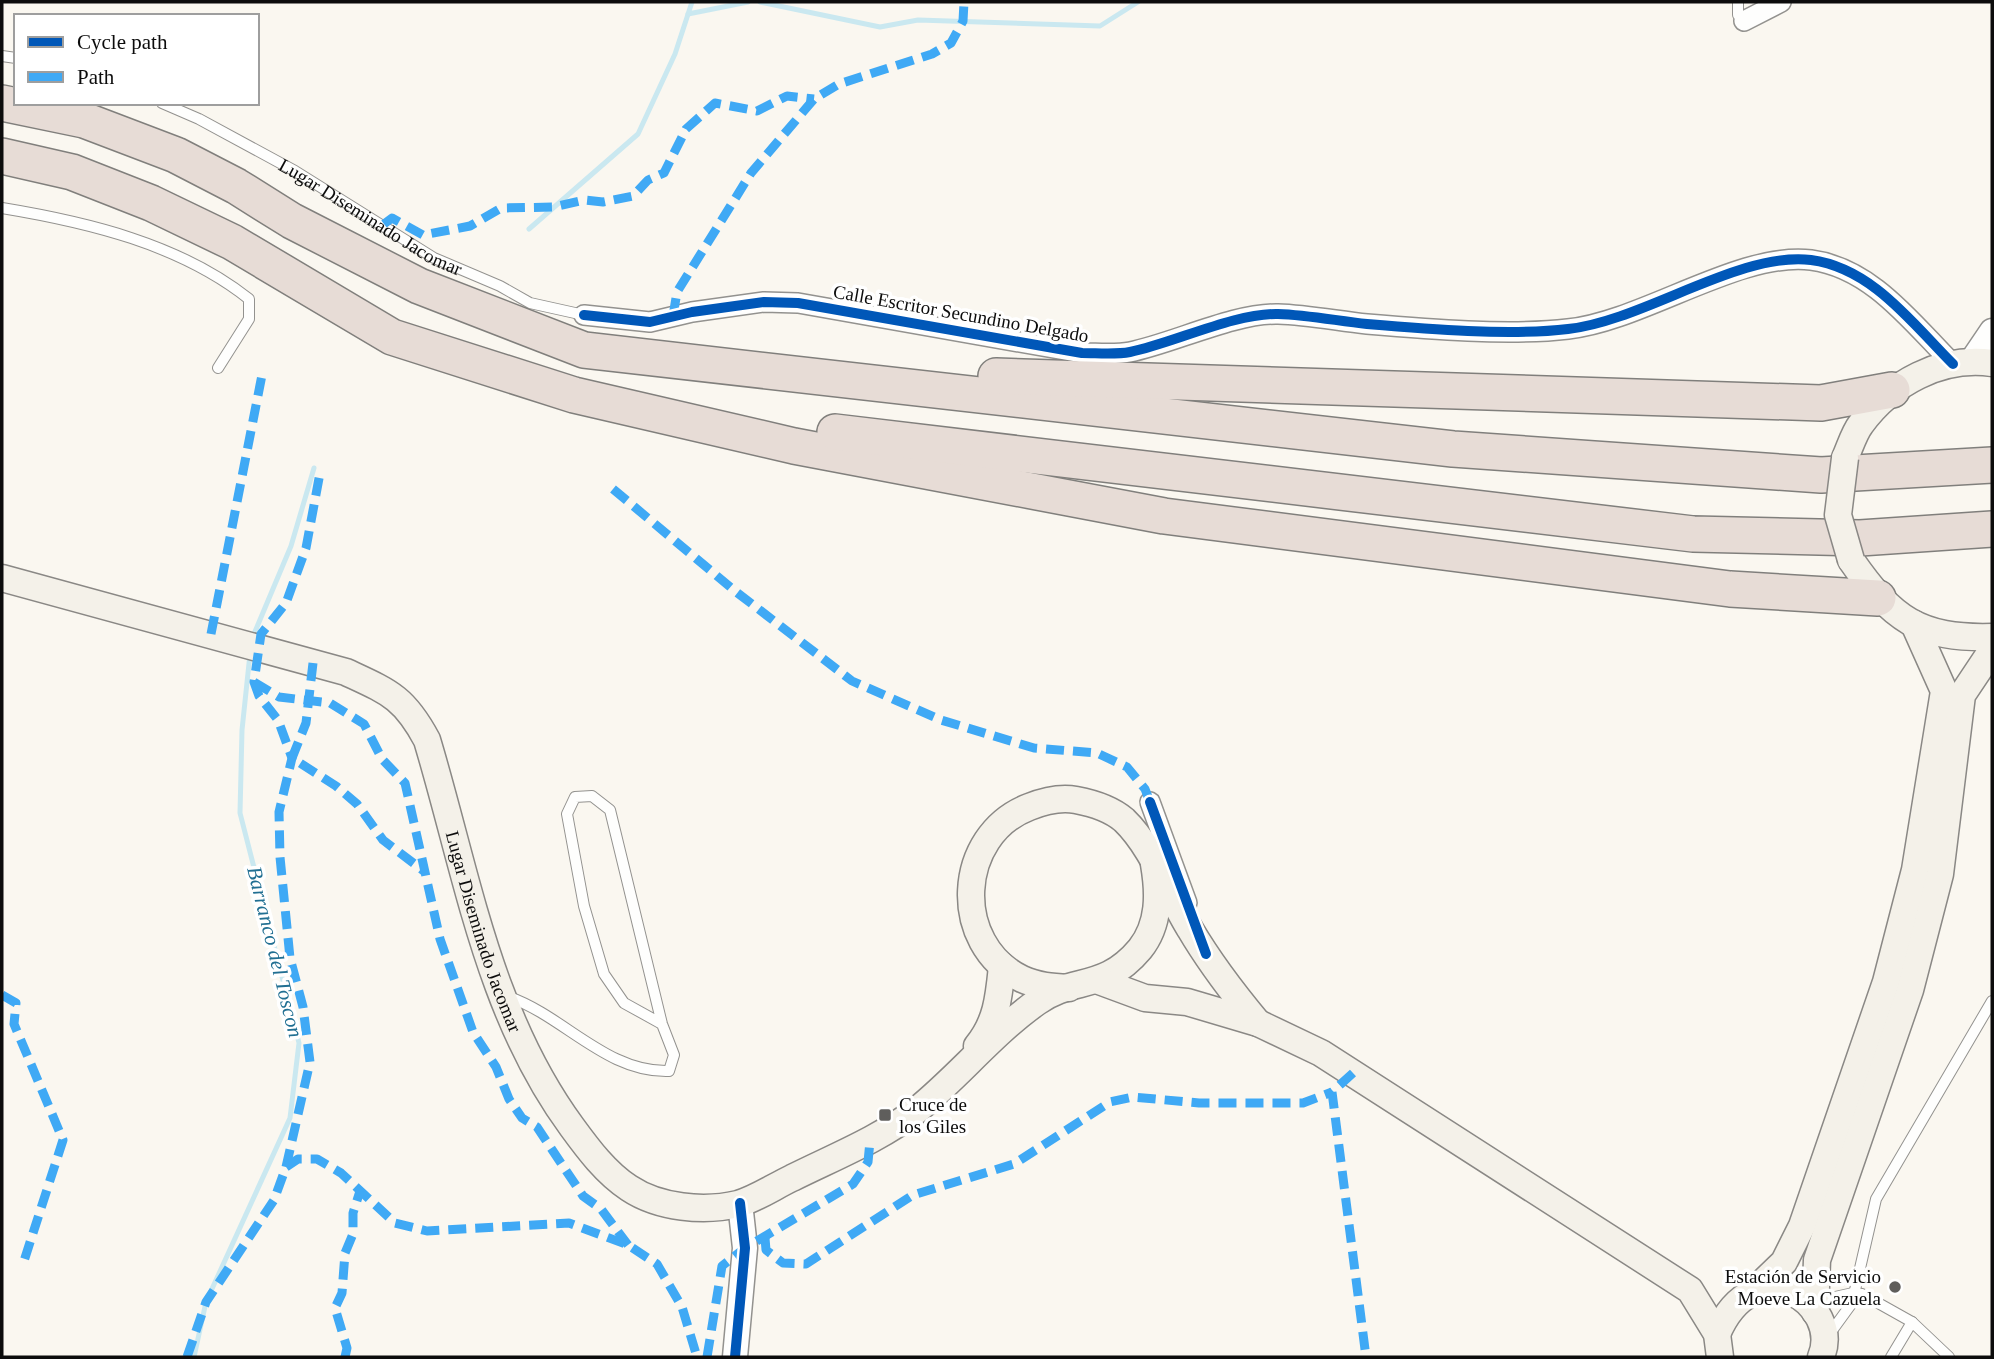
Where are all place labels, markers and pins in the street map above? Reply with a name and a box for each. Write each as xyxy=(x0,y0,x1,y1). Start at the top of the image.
place label: Cruce de los Giles xyxy=(899,1094,967,1137)
marker: Cruce de los Giles xyxy=(877,1107,893,1123)
place label: Estación de Servicio Moeve La Cazuela xyxy=(1725,1266,1882,1309)
marker: Estación de Servicio Moeve La Cazuela xyxy=(1887,1279,1903,1295)

